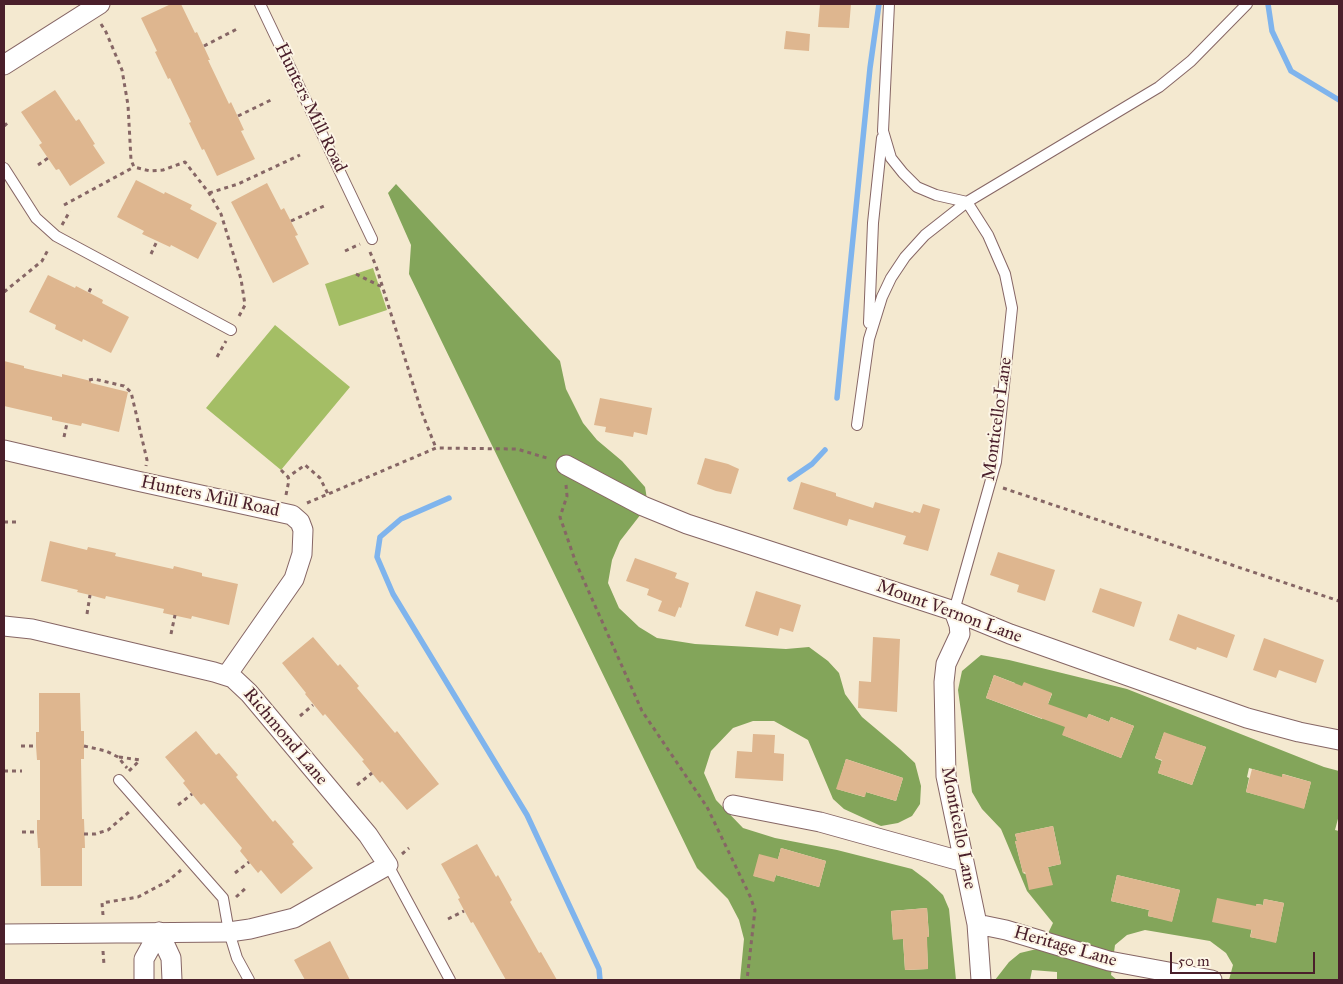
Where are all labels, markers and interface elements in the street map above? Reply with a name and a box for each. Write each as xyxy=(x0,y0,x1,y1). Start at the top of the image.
street label: Hunters Mill Road xyxy=(269,40,351,176)
street label: Monticello Lane xyxy=(979,356,1017,482)
street label: Hunters Mill Road xyxy=(139,472,281,522)
street label: Mount Vernon Lane xyxy=(873,576,1025,648)
street label: Richmond Lane xyxy=(238,684,332,790)
street label: Monticello Lane xyxy=(936,765,980,891)
street label: Heritage Lane xyxy=(1011,922,1119,972)
scale bar xyxy=(1173,942,1318,974)
text: 50 m xyxy=(1178,952,1210,970)

